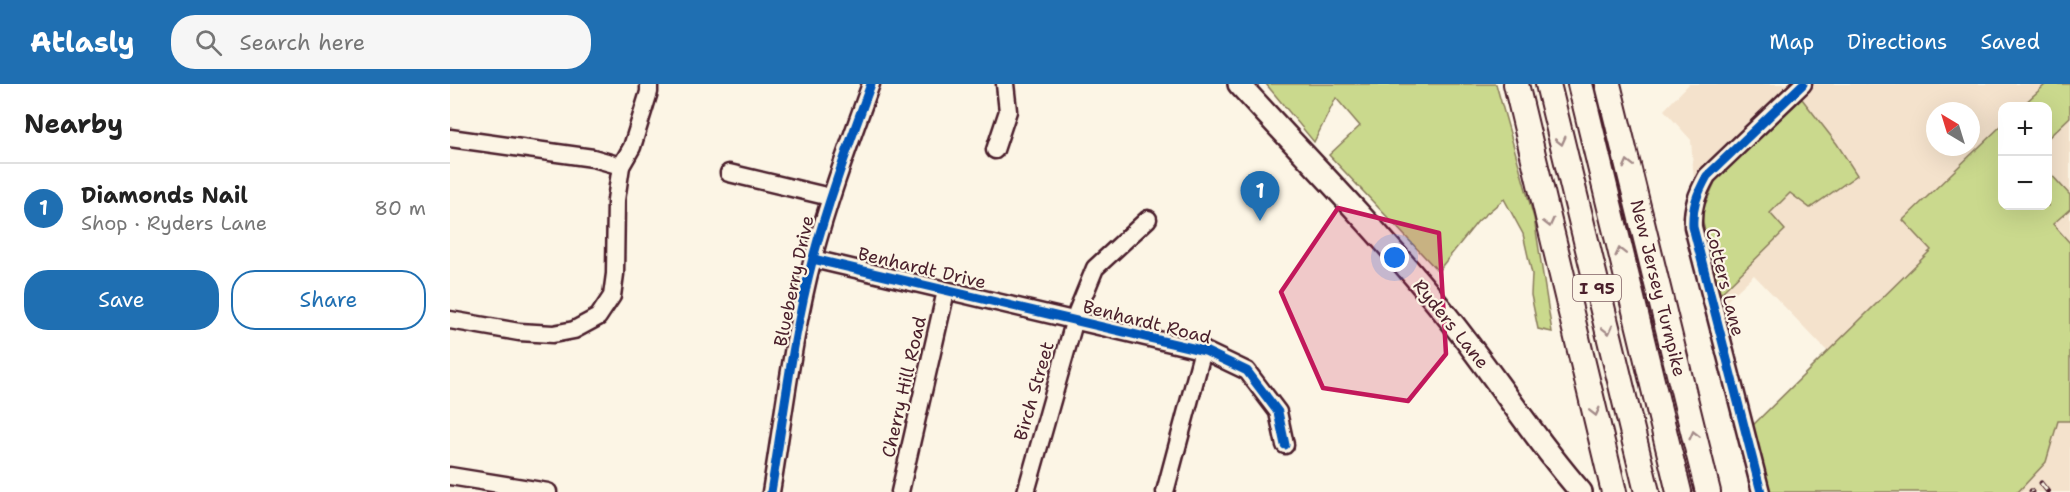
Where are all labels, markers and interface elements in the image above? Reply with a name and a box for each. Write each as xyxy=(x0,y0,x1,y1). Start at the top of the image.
search box xyxy=(171,15,591,69)
text: Atlasly xyxy=(30,23,135,61)
icon: search xyxy=(192,26,225,59)
text: Search here xyxy=(240,28,365,57)
text: Map xyxy=(1769,28,1814,56)
text: Directions xyxy=(1847,28,1947,56)
text: Saved xyxy=(1980,28,2040,56)
north arrow xyxy=(1926,102,1980,156)
map controls xyxy=(1998,102,2052,210)
button: + xyxy=(1998,102,2052,156)
text: Nearby xyxy=(24,106,123,141)
one-way arrow xyxy=(1554,136,1567,146)
button: − xyxy=(1998,156,2052,210)
one-way arrow xyxy=(1623,159,1636,169)
pin: 1 xyxy=(1240,172,1280,221)
text: Diamonds Nail xyxy=(81,181,248,210)
text: 1 xyxy=(39,195,48,221)
text: 80 m xyxy=(374,195,426,221)
street label: New Jersey Turnpike xyxy=(1624,197,1692,379)
text: Shop · Ryders Lane xyxy=(81,210,267,236)
street label: Blueberry Drive xyxy=(768,213,820,349)
one-way arrow xyxy=(1542,217,1555,227)
street label: Cotters Lane xyxy=(1700,225,1750,339)
street label: Benhardt Drive xyxy=(856,242,988,294)
your location xyxy=(1380,243,1409,272)
one-way arrow xyxy=(1615,247,1628,257)
button: Save xyxy=(24,270,219,330)
button: Share xyxy=(231,270,426,330)
street label: Ryders Lane xyxy=(1408,274,1494,374)
road number: I 95 xyxy=(1573,275,1621,301)
street label: Benhardt Road xyxy=(1080,294,1214,350)
street label: Cherry Hill Road xyxy=(876,314,932,460)
one-way arrow xyxy=(1600,325,1613,335)
street label: Birch Street xyxy=(1008,339,1060,443)
one-way arrow xyxy=(1588,407,1601,417)
one-way arrow xyxy=(1689,430,1702,440)

